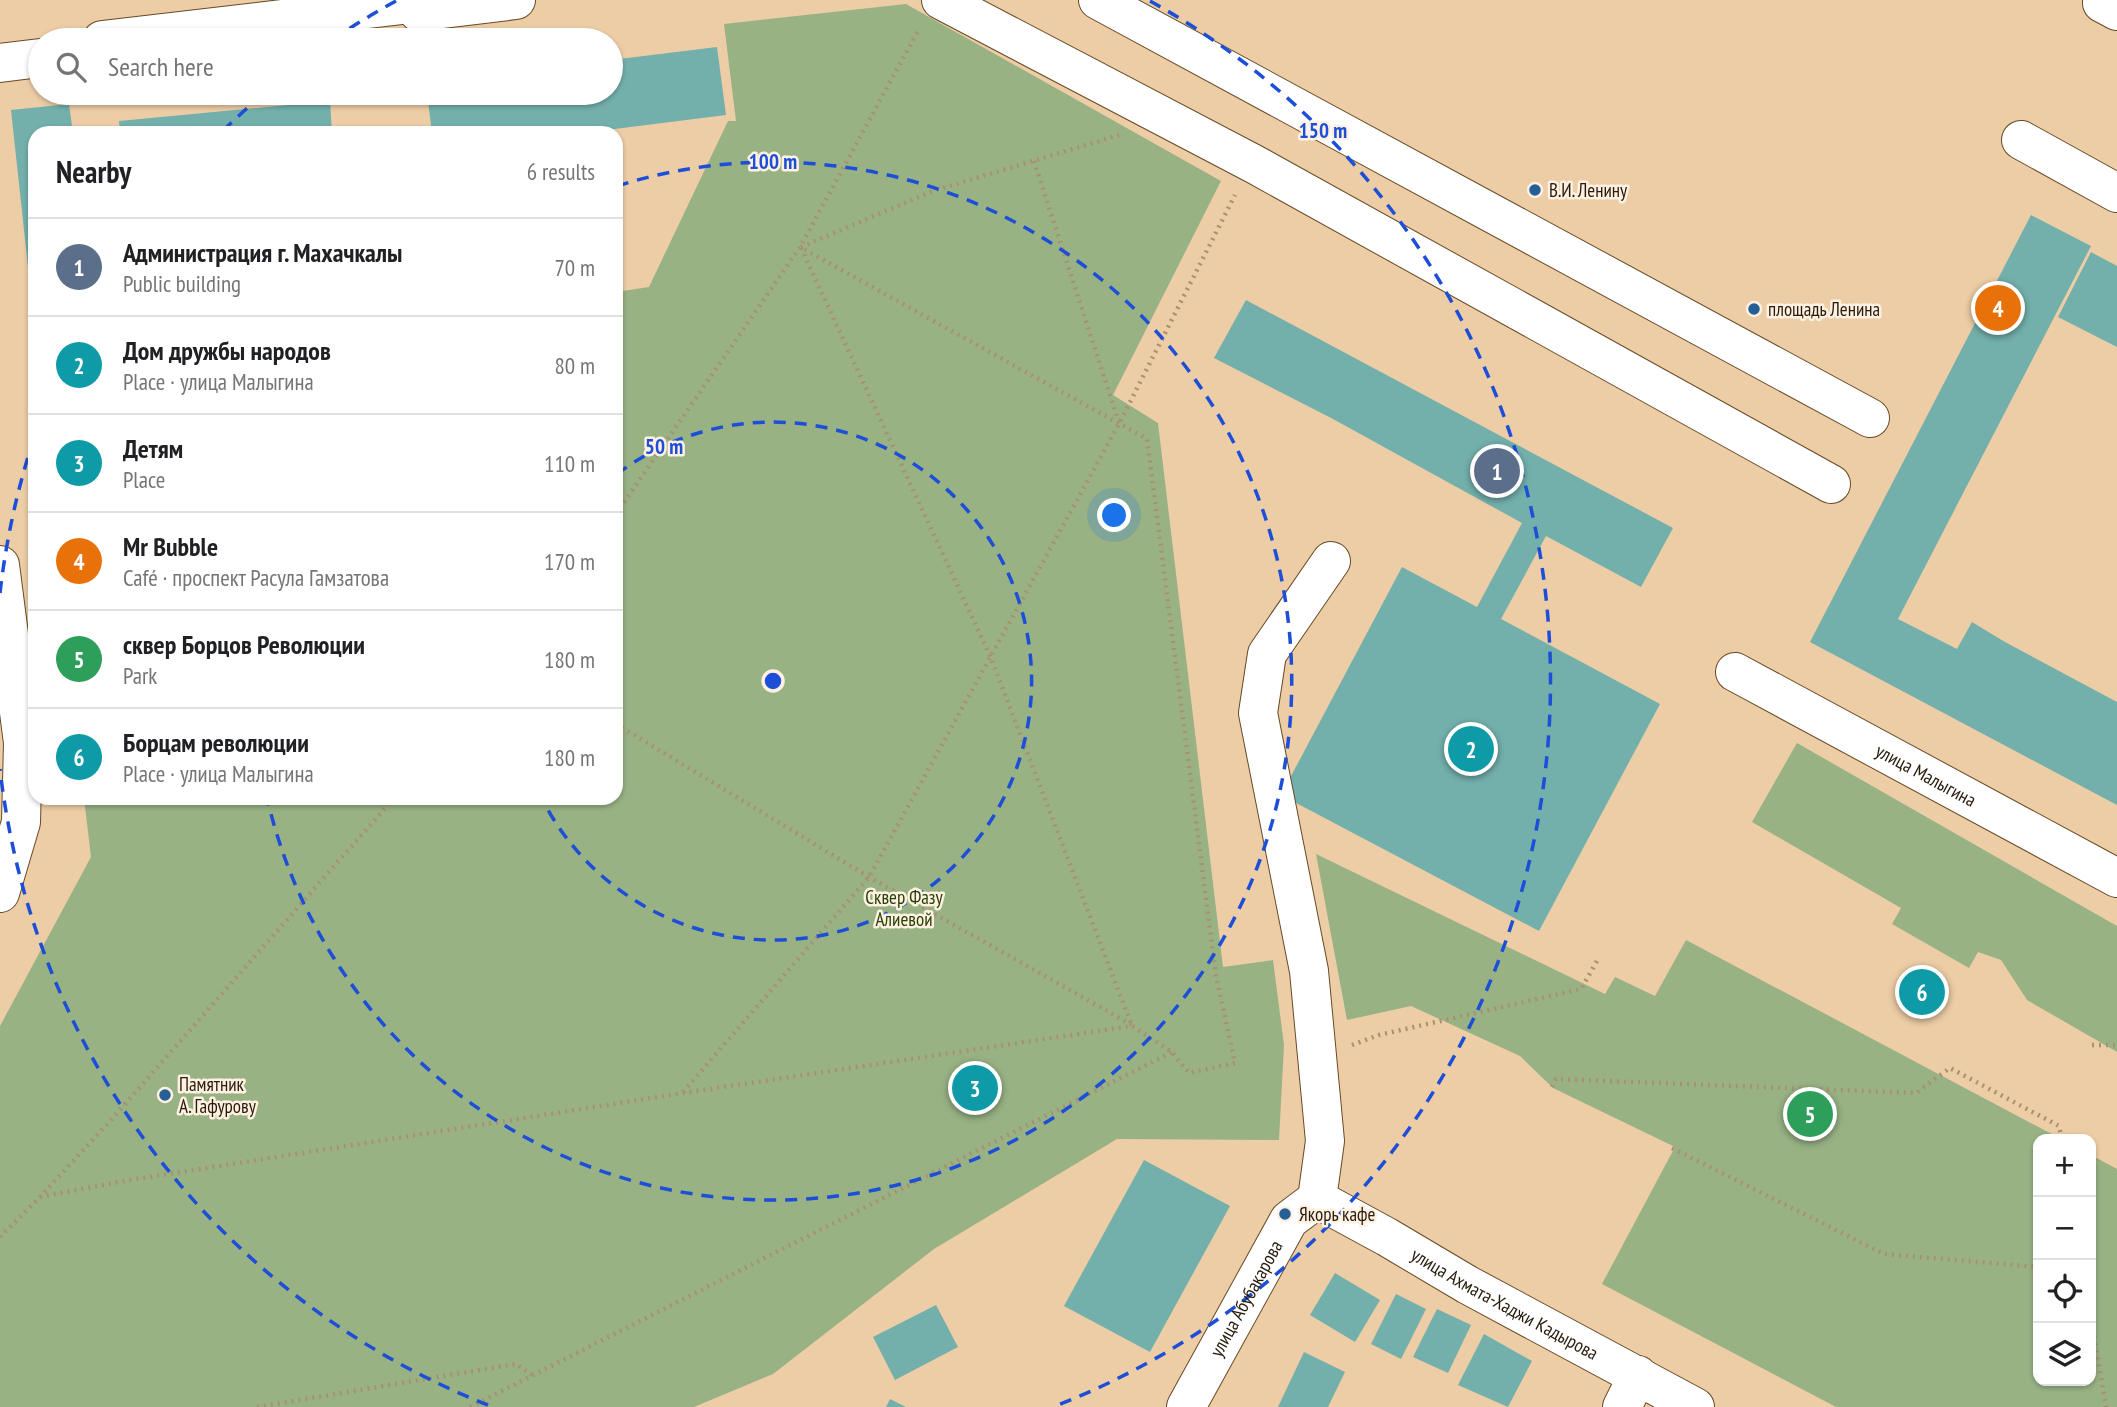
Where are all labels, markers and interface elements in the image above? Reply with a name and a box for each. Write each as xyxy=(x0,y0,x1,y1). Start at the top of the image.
search box xyxy=(28,28,623,105)
icon: search xyxy=(52,48,90,86)
text: Search here xyxy=(108,50,214,83)
text: 150 m xyxy=(1299,117,1347,144)
text: 100 m xyxy=(749,148,797,175)
text: Nearby xyxy=(56,152,131,191)
text: 6 results xyxy=(527,157,595,186)
place label: В.И. Ленину xyxy=(1549,178,1628,202)
marker: В.И. Ленину xyxy=(1527,182,1543,198)
text: Администрация г. Махачкалы xyxy=(123,236,402,269)
text: 1 xyxy=(74,253,85,282)
text: 70 m xyxy=(554,253,595,282)
text: Public building xyxy=(123,269,241,298)
pin: 4 xyxy=(1975,282,2021,334)
place label: площадь Ленина xyxy=(1768,297,1880,321)
marker: площадь Ленина xyxy=(1746,301,1762,317)
text: Дом дружбы народов xyxy=(123,334,331,367)
text: 2 xyxy=(74,351,85,380)
text: 80 m xyxy=(554,351,595,380)
text: Place · улица Малыгина xyxy=(123,367,314,396)
text: Детям xyxy=(123,432,183,465)
text: 50 m xyxy=(645,433,683,460)
pin: 1 xyxy=(1474,445,1520,497)
text: 3 xyxy=(74,449,85,478)
text: 110 m xyxy=(544,449,595,478)
text: Place xyxy=(123,465,165,494)
your location xyxy=(1097,498,1131,532)
text: Mr Bubble xyxy=(123,530,218,563)
text: 4 xyxy=(74,547,85,576)
text: 170 m xyxy=(544,547,595,576)
text: Café · проспект Расула Гамзатова xyxy=(123,563,389,592)
text: сквер Борцов Революции xyxy=(123,628,365,661)
text: 5 xyxy=(74,645,85,674)
text: 180 m xyxy=(544,645,595,674)
text: Park xyxy=(123,661,157,690)
centre of rings xyxy=(761,669,785,693)
pin: 2 xyxy=(1448,723,1494,775)
text: Борцам революции xyxy=(123,726,309,759)
street label: улица Малыгина xyxy=(1872,738,1980,812)
text: 6 xyxy=(74,743,85,772)
text: 180 m xyxy=(544,743,595,772)
text: Place · улица Малыгина xyxy=(123,759,314,788)
park label: Сквер Фазу Алиевой xyxy=(865,885,943,931)
pin: 6 xyxy=(1899,966,1945,1018)
pin: 3 xyxy=(952,1062,998,1114)
place label: Памятник А. Гафурову xyxy=(179,1072,257,1118)
marker: Памятник А. Гафурову xyxy=(157,1087,173,1103)
pin: 5 xyxy=(1787,1088,1833,1140)
map controls xyxy=(2033,1134,2096,1386)
button: + xyxy=(2033,1134,2096,1197)
button: − xyxy=(2033,1197,2096,1260)
place label: Якорь кафе xyxy=(1299,1202,1376,1226)
marker: Якорь кафе xyxy=(1277,1206,1293,1222)
street label: улица Абубакарова xyxy=(1204,1236,1288,1361)
street label: улица Ахмата-Хаджи Кадырова xyxy=(1407,1242,1603,1365)
button: locate xyxy=(2033,1260,2096,1323)
button: layers xyxy=(2033,1323,2096,1386)

